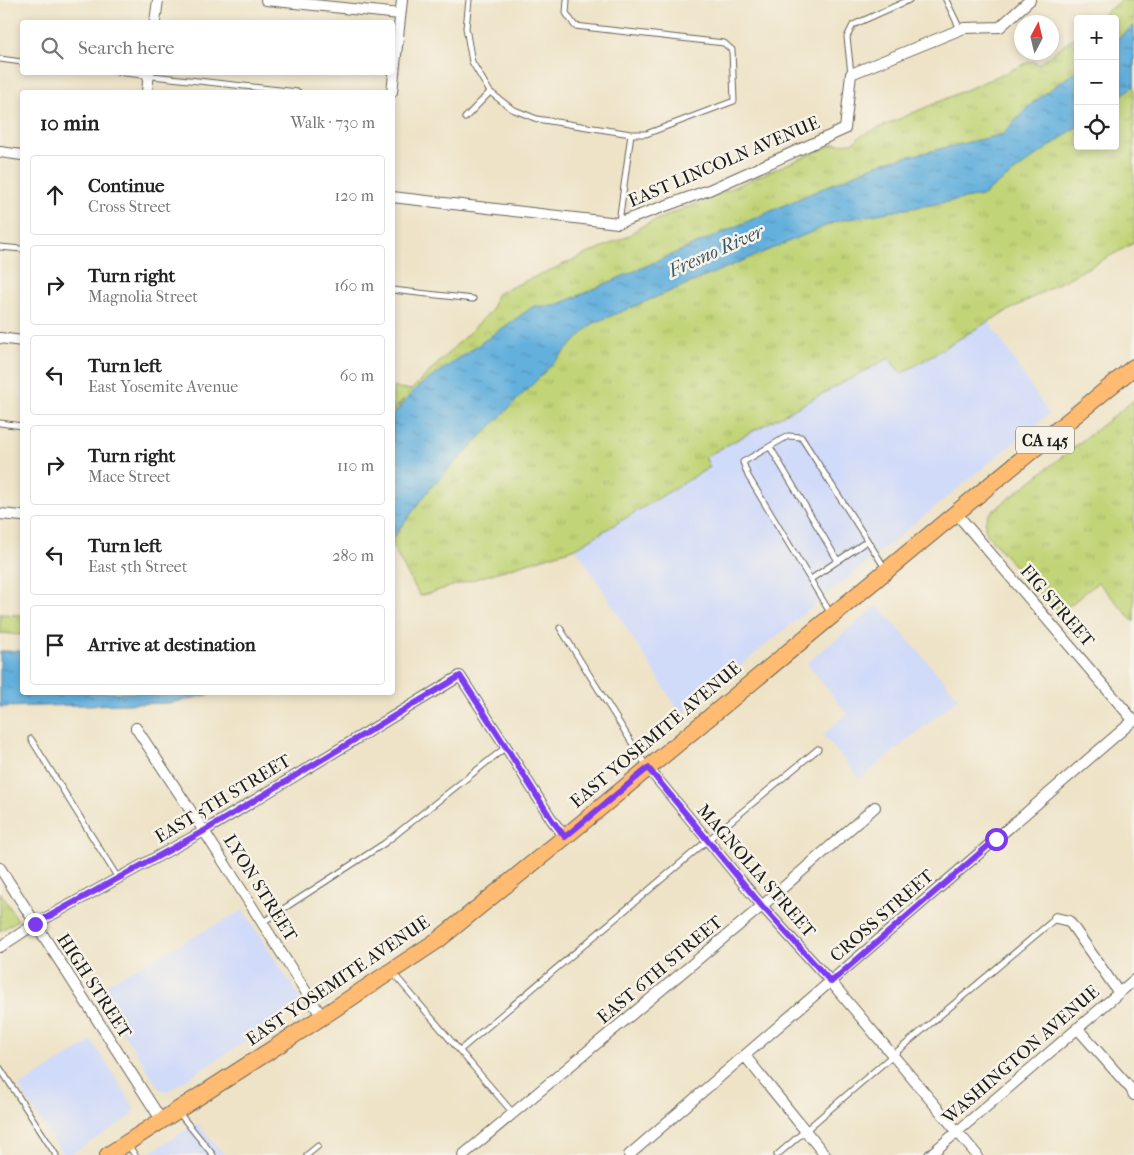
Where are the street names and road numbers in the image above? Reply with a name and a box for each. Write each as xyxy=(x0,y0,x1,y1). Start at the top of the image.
street label: EAST LINCOLN AVENUE xyxy=(625,112,823,212)
road number: CA 145 xyxy=(1016,426,1074,454)
street label: FIG STREET xyxy=(1016,561,1099,652)
street label: EAST YOSEMITE AVENUE xyxy=(566,657,746,813)
street label: EAST 5TH STREET xyxy=(151,750,295,848)
street label: MAGNOLIA STREET xyxy=(692,800,820,943)
street label: LYON STREET xyxy=(219,831,302,946)
street label: CROSS STREET xyxy=(826,865,939,967)
street label: EAST 6TH STREET xyxy=(593,911,727,1028)
street label: EAST YOSEMITE AVENUE xyxy=(242,912,434,1050)
street label: HIGH STREET xyxy=(52,930,136,1043)
street label: WASHINGTON AVENUE xyxy=(938,981,1104,1129)

